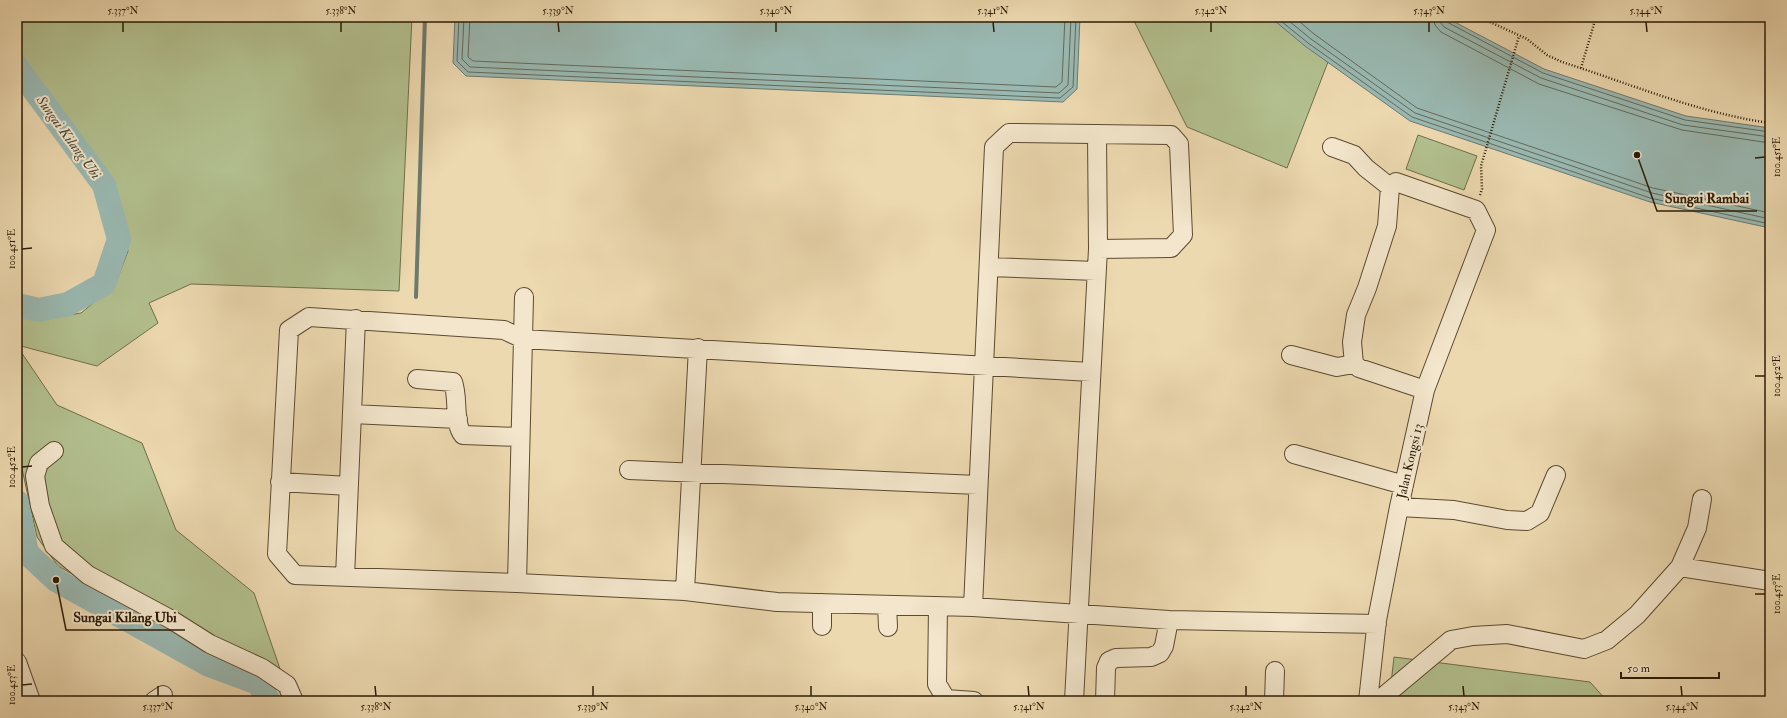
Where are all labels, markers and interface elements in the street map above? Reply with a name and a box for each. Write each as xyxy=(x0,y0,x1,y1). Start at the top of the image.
text: 5.337°N xyxy=(108,5,138,17)
text: 5.338°N xyxy=(325,5,357,17)
text: 5.339°N xyxy=(542,5,574,17)
text: 5.340°N xyxy=(760,5,793,17)
text: 5.341°N xyxy=(977,5,1009,17)
text: 5.342°N xyxy=(1195,5,1227,17)
text: 5.343°N xyxy=(1413,5,1445,17)
text: 5.344°N xyxy=(1629,5,1663,17)
water label: Sungai Kilang Ubi xyxy=(32,92,105,182)
text: 100.451°E xyxy=(1771,137,1783,177)
callout: Sungai Rambai xyxy=(1657,185,1757,211)
text: Sungai Rambai xyxy=(1665,190,1749,208)
text: 100.451°E xyxy=(6,229,18,269)
text: 100.452°E xyxy=(1771,355,1783,397)
street label: Jalan Kongsi 13 xyxy=(1393,422,1426,501)
text: 100.452°E xyxy=(6,446,18,488)
text: 100.453°E xyxy=(1771,574,1783,614)
callout: Sungai Kilang Ubi xyxy=(66,604,185,630)
text: Sungai Kilang Ubi xyxy=(73,609,177,627)
scale bar xyxy=(1621,654,1719,680)
text: 50 m xyxy=(1627,661,1651,676)
text: 100.453°E xyxy=(6,665,18,705)
text: 5.337°N xyxy=(143,701,173,713)
text: 5.338°N xyxy=(360,701,392,713)
text: 5.339°N xyxy=(577,701,609,713)
text: 5.340°N xyxy=(795,701,828,713)
text: 5.341°N xyxy=(1013,701,1045,713)
text: 5.342°N xyxy=(1230,701,1262,713)
text: 5.343°N xyxy=(1448,701,1480,713)
text: 5.344°N xyxy=(1665,701,1699,713)

